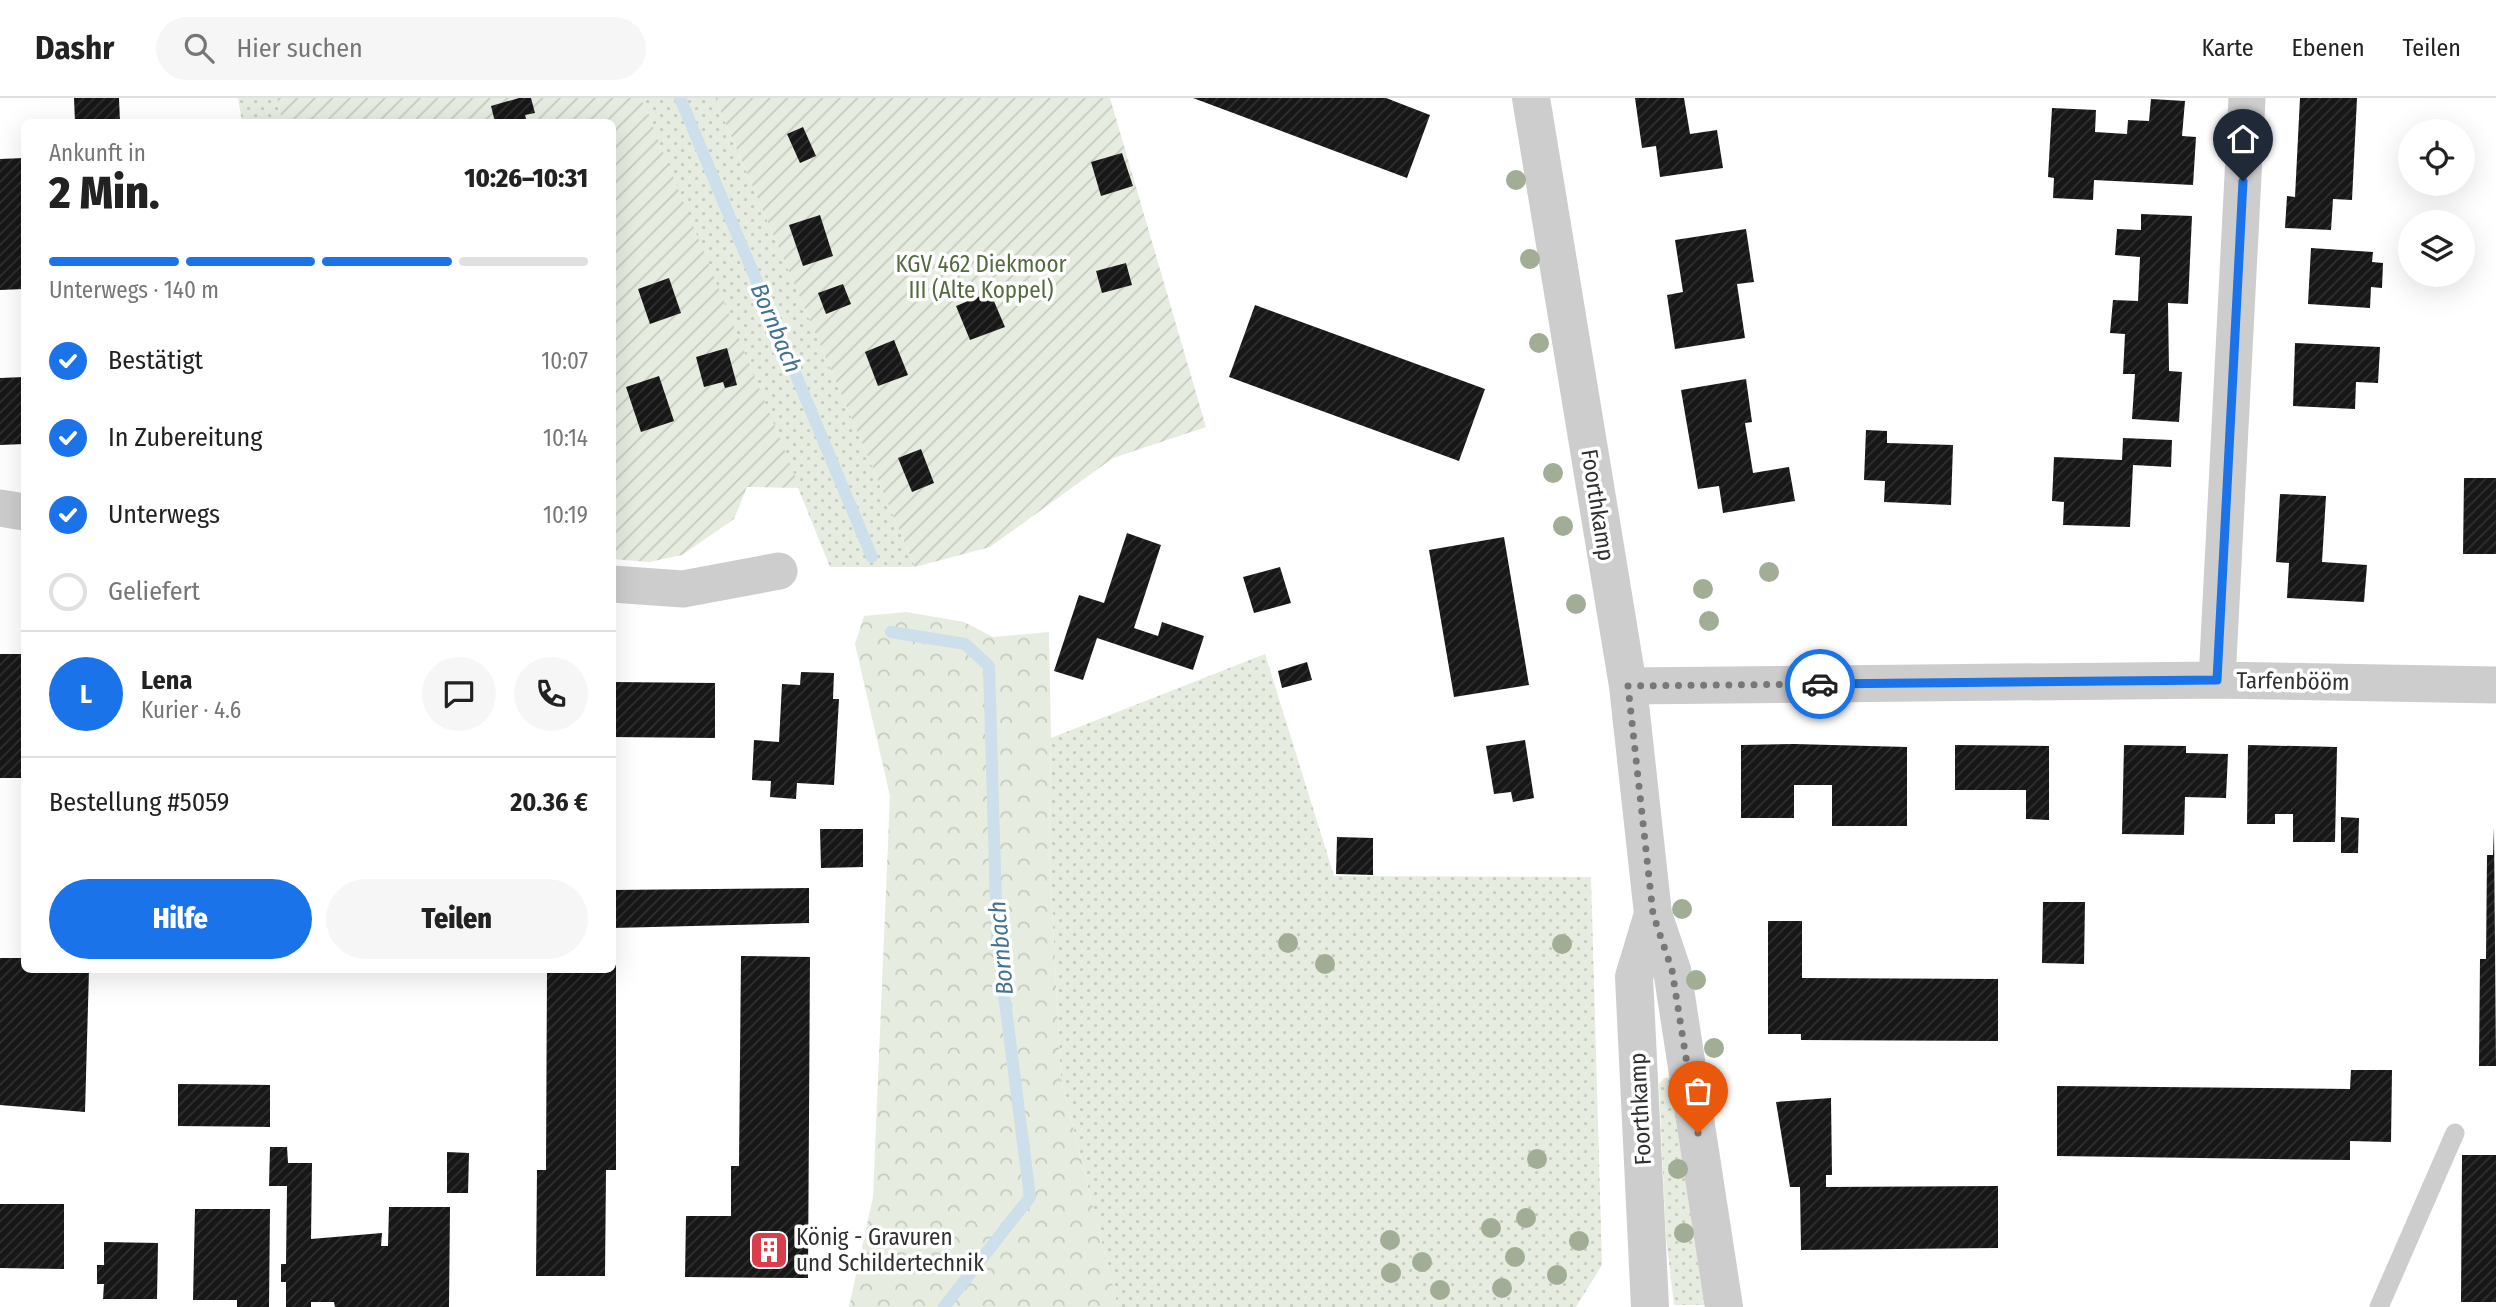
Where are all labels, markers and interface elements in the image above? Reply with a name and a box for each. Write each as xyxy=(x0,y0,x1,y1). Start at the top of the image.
search box xyxy=(156,17,646,80)
text: Dashr xyxy=(35,28,114,68)
icon: search xyxy=(180,29,218,67)
text: Hier suchen xyxy=(236,33,363,64)
text: Karte xyxy=(2202,34,2254,62)
text: Ebenen xyxy=(2292,34,2365,62)
text: Teilen xyxy=(2403,34,2461,62)
pin xyxy=(2213,109,2273,181)
map controls xyxy=(2398,119,2475,287)
button: locate xyxy=(2398,119,2475,196)
icon: home xyxy=(2224,120,2262,158)
text: Ankunft in xyxy=(49,139,146,167)
text: 10:26–10:31 xyxy=(464,163,588,194)
text: 2 Min. xyxy=(49,165,160,220)
button: layers xyxy=(2398,210,2475,287)
park label: KGV 462 Diekmoor III (Alte Koppel) xyxy=(895,250,1067,304)
text: Unterwegs · 140 m xyxy=(49,276,219,304)
water label: Bornbach xyxy=(745,279,807,377)
icon: check xyxy=(49,342,87,380)
text: Bestätigt xyxy=(108,345,203,376)
text: 10:07 xyxy=(541,347,588,375)
icon: check xyxy=(49,419,87,457)
text: In Zubereitung xyxy=(108,422,262,453)
text: 10:14 xyxy=(543,424,588,452)
street label: Foorthkamp xyxy=(1575,447,1621,563)
icon: check xyxy=(49,496,87,534)
text: Unterwegs xyxy=(108,499,220,530)
text: 10:19 xyxy=(543,501,588,529)
text: Geliefert xyxy=(108,576,200,607)
courier xyxy=(1785,649,1855,719)
button: chat xyxy=(422,657,496,731)
button: phone xyxy=(514,657,588,731)
text: Lena xyxy=(141,665,192,696)
icon: car xyxy=(1801,665,1839,703)
street label: Tarfenbööm xyxy=(2236,666,2350,696)
text: L xyxy=(80,679,92,710)
text: Kurier · 4.6 xyxy=(141,696,241,724)
text: Bestellung #5059 xyxy=(49,787,229,818)
text: 20.36 € xyxy=(510,787,588,818)
button: Hilfe xyxy=(49,879,312,959)
button: Teilen xyxy=(326,879,588,959)
water label: Bornbach xyxy=(983,900,1019,996)
street label: Foorthkamp xyxy=(1623,1052,1657,1166)
pin xyxy=(1668,1061,1728,1133)
icon: bag xyxy=(1679,1072,1717,1110)
place label: König - Gravuren und Schildertechnik xyxy=(796,1223,984,1277)
building icon: König - Gravuren und Schildertechnik xyxy=(748,1229,790,1271)

